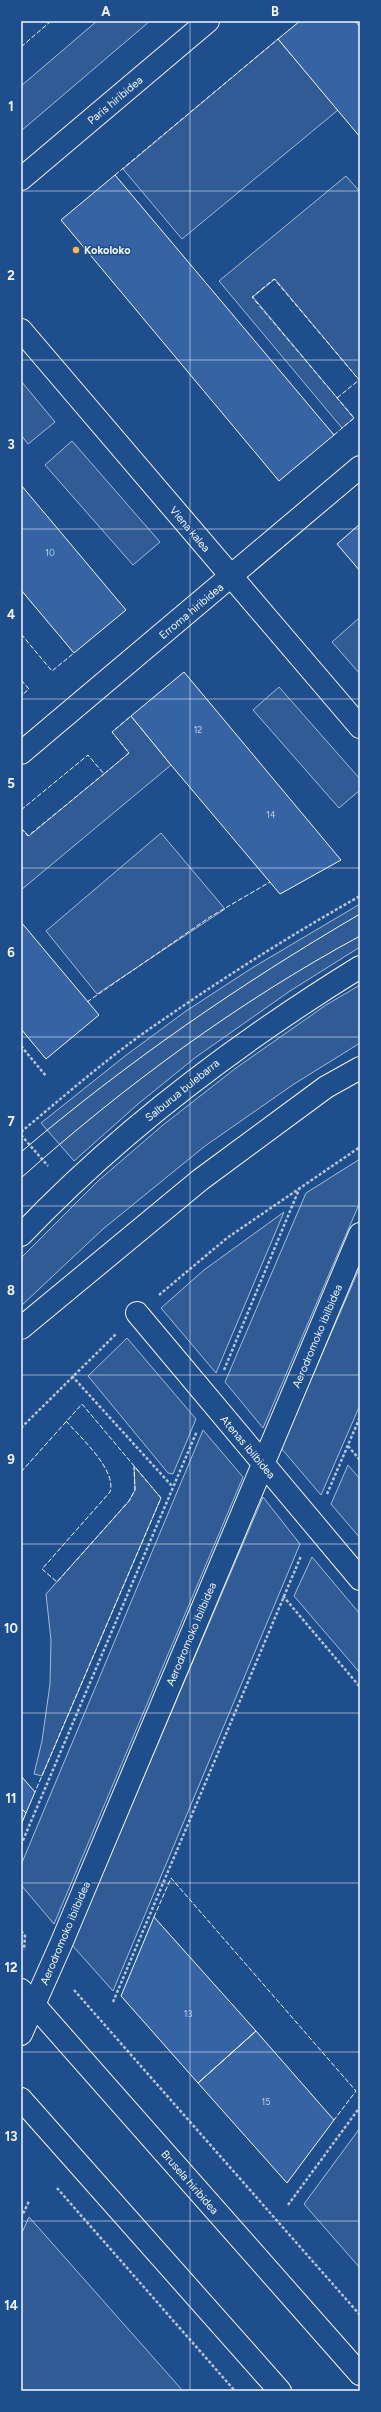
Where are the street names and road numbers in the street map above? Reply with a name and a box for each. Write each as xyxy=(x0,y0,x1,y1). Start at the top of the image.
street label: Paris hiribidea xyxy=(85,74,146,127)
street label: Viena kalea xyxy=(167,504,212,555)
street label: Erroma hiribidea xyxy=(156,581,226,642)
street label: Salburua bulebarra xyxy=(143,1056,222,1124)
street label: Aerodromoko ibilbidea xyxy=(290,1283,345,1390)
street label: Atenas ibilbidea xyxy=(217,1413,278,1481)
street label: Aerodromoko ibilbidea xyxy=(164,1581,219,1688)
street label: Aerodromoko ibilbidea xyxy=(38,1880,93,1987)
street label: Brusela hiribidea xyxy=(158,2148,221,2217)

